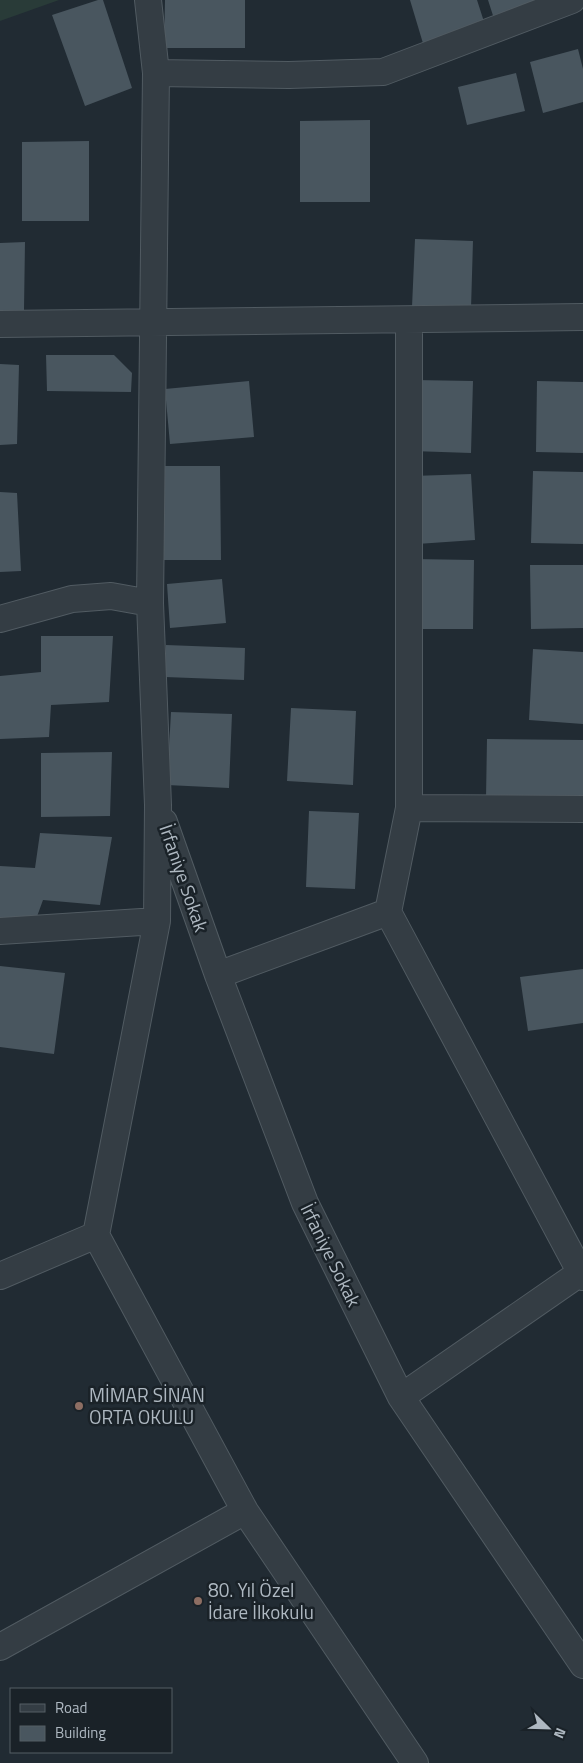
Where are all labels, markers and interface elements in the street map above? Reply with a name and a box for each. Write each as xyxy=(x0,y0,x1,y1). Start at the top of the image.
street label: İrfaniye Sokak xyxy=(152,820,216,936)
street label: İrfaniye Sokak xyxy=(294,1198,369,1312)
place label: MİMAR SİNAN ORTA OKULU xyxy=(89,1380,205,1431)
marker: MİMAR SİNAN ORTA OKULU xyxy=(73,1400,85,1412)
place label: 80. Yıl Özel İdare İlkokulu xyxy=(208,1575,314,1626)
marker: 80. Yıl Özel İdare İlkokulu xyxy=(192,1595,204,1607)
legend xyxy=(10,1688,172,1753)
text: Road xyxy=(55,1696,87,1719)
north arrow xyxy=(523,1703,573,1753)
text: Building xyxy=(55,1721,106,1744)
text: N xyxy=(549,1725,572,1742)

